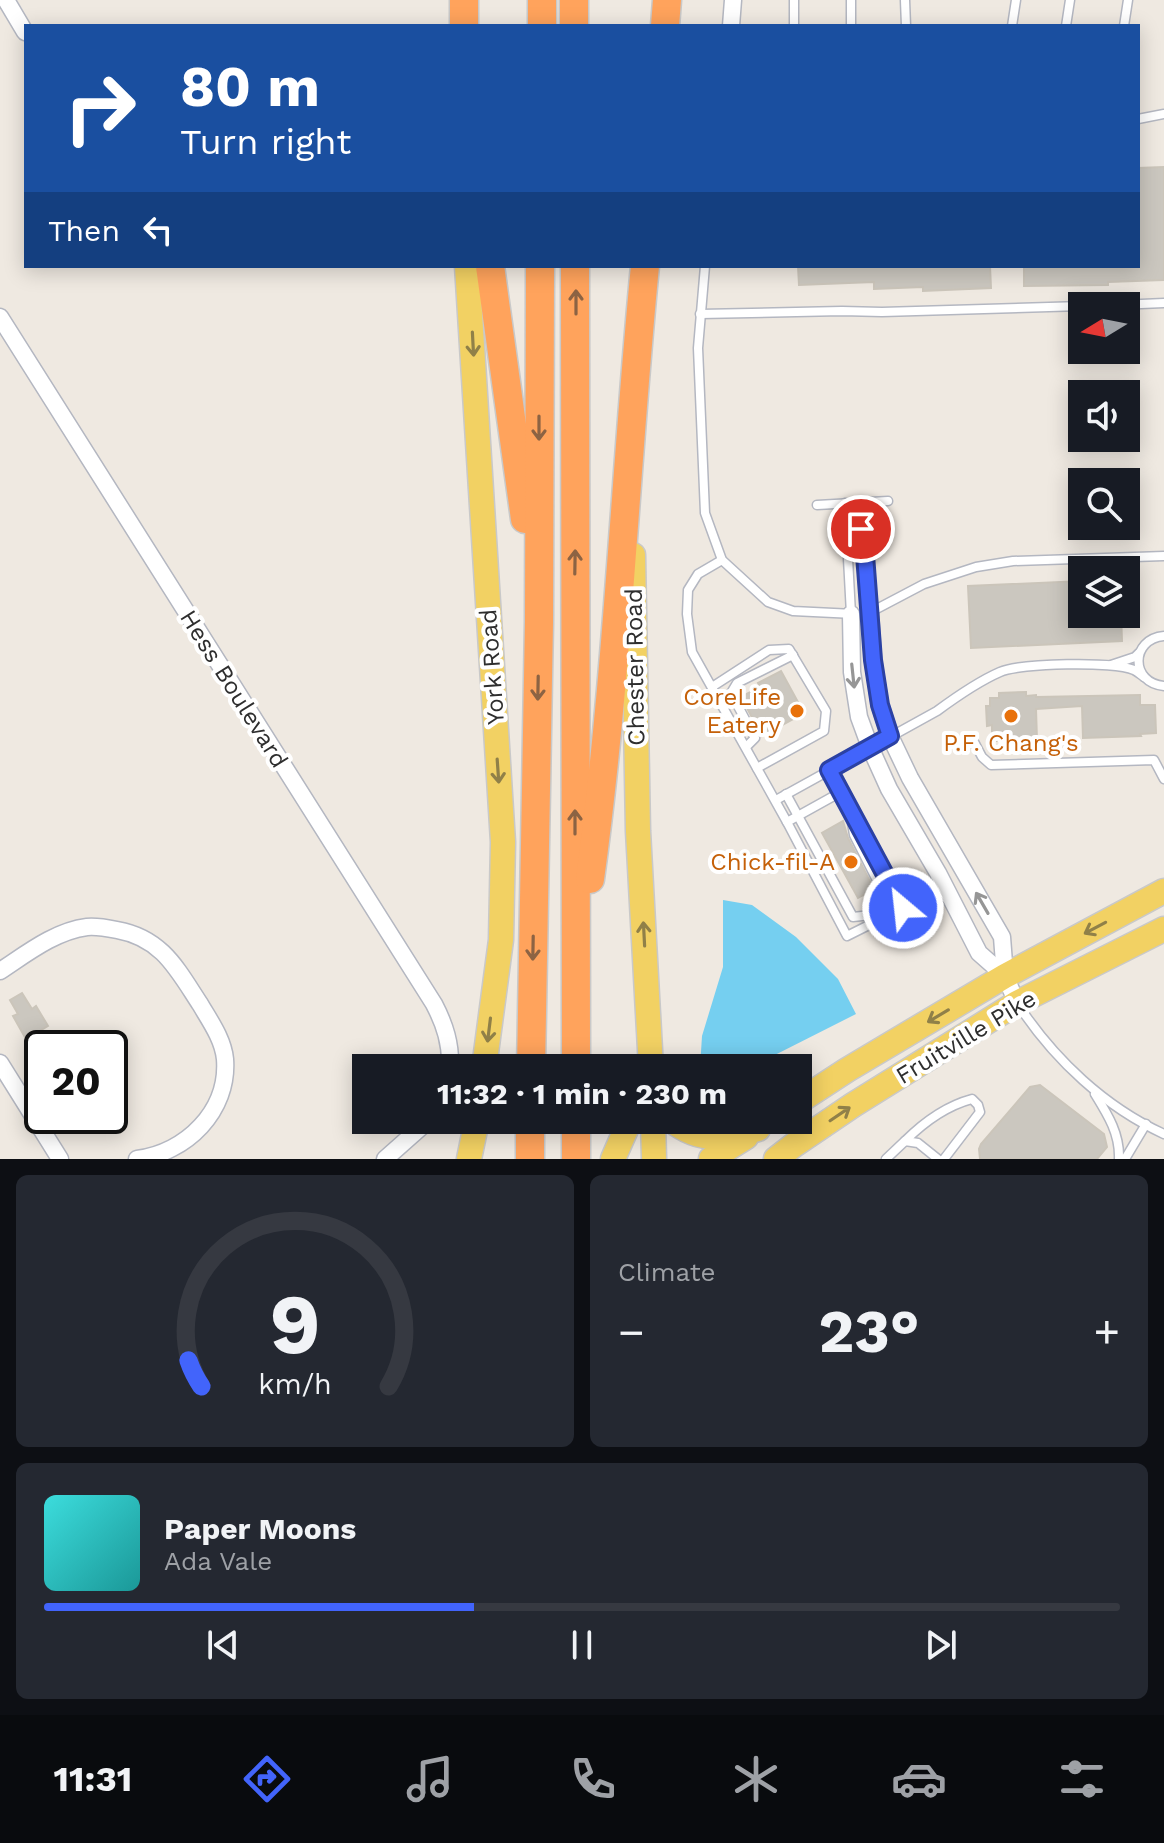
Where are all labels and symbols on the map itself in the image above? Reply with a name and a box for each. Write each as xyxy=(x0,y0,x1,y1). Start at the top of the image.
one-way arrow xyxy=(568,289,584,316)
north arrow xyxy=(1068,292,1140,364)
one-way arrow xyxy=(465,330,480,357)
one-way arrow xyxy=(531,414,547,441)
pin xyxy=(827,495,895,563)
one-way arrow xyxy=(567,549,582,576)
street label: Chester Road xyxy=(620,588,650,746)
street label: Hess Boulevard xyxy=(174,605,294,773)
street label: York Road xyxy=(474,608,510,726)
one-way arrow xyxy=(846,663,861,689)
one-way arrow xyxy=(530,674,546,701)
place label: CoreLife Eatery xyxy=(683,683,782,739)
marker: CoreLife Eatery xyxy=(788,702,806,720)
marker: P.F. Chang's xyxy=(1002,707,1020,725)
place label: P.F. Chang's xyxy=(943,729,1079,757)
one-way arrow xyxy=(491,757,506,784)
one-way arrow xyxy=(567,809,583,836)
place label: Chick-fil-A xyxy=(710,848,835,876)
marker: Chick-fil-A xyxy=(842,853,860,871)
position arrow xyxy=(861,866,945,950)
one-way arrow xyxy=(974,892,990,915)
one-way arrow xyxy=(1084,920,1108,936)
one-way arrow xyxy=(636,921,651,948)
one-way arrow xyxy=(526,934,541,961)
street label: Fruitville Pike xyxy=(891,984,1041,1090)
one-way arrow xyxy=(927,1008,950,1024)
one-way arrow xyxy=(481,1017,496,1042)
speed limit sign: 20 xyxy=(24,1030,128,1134)
one-way arrow xyxy=(828,1106,851,1122)

